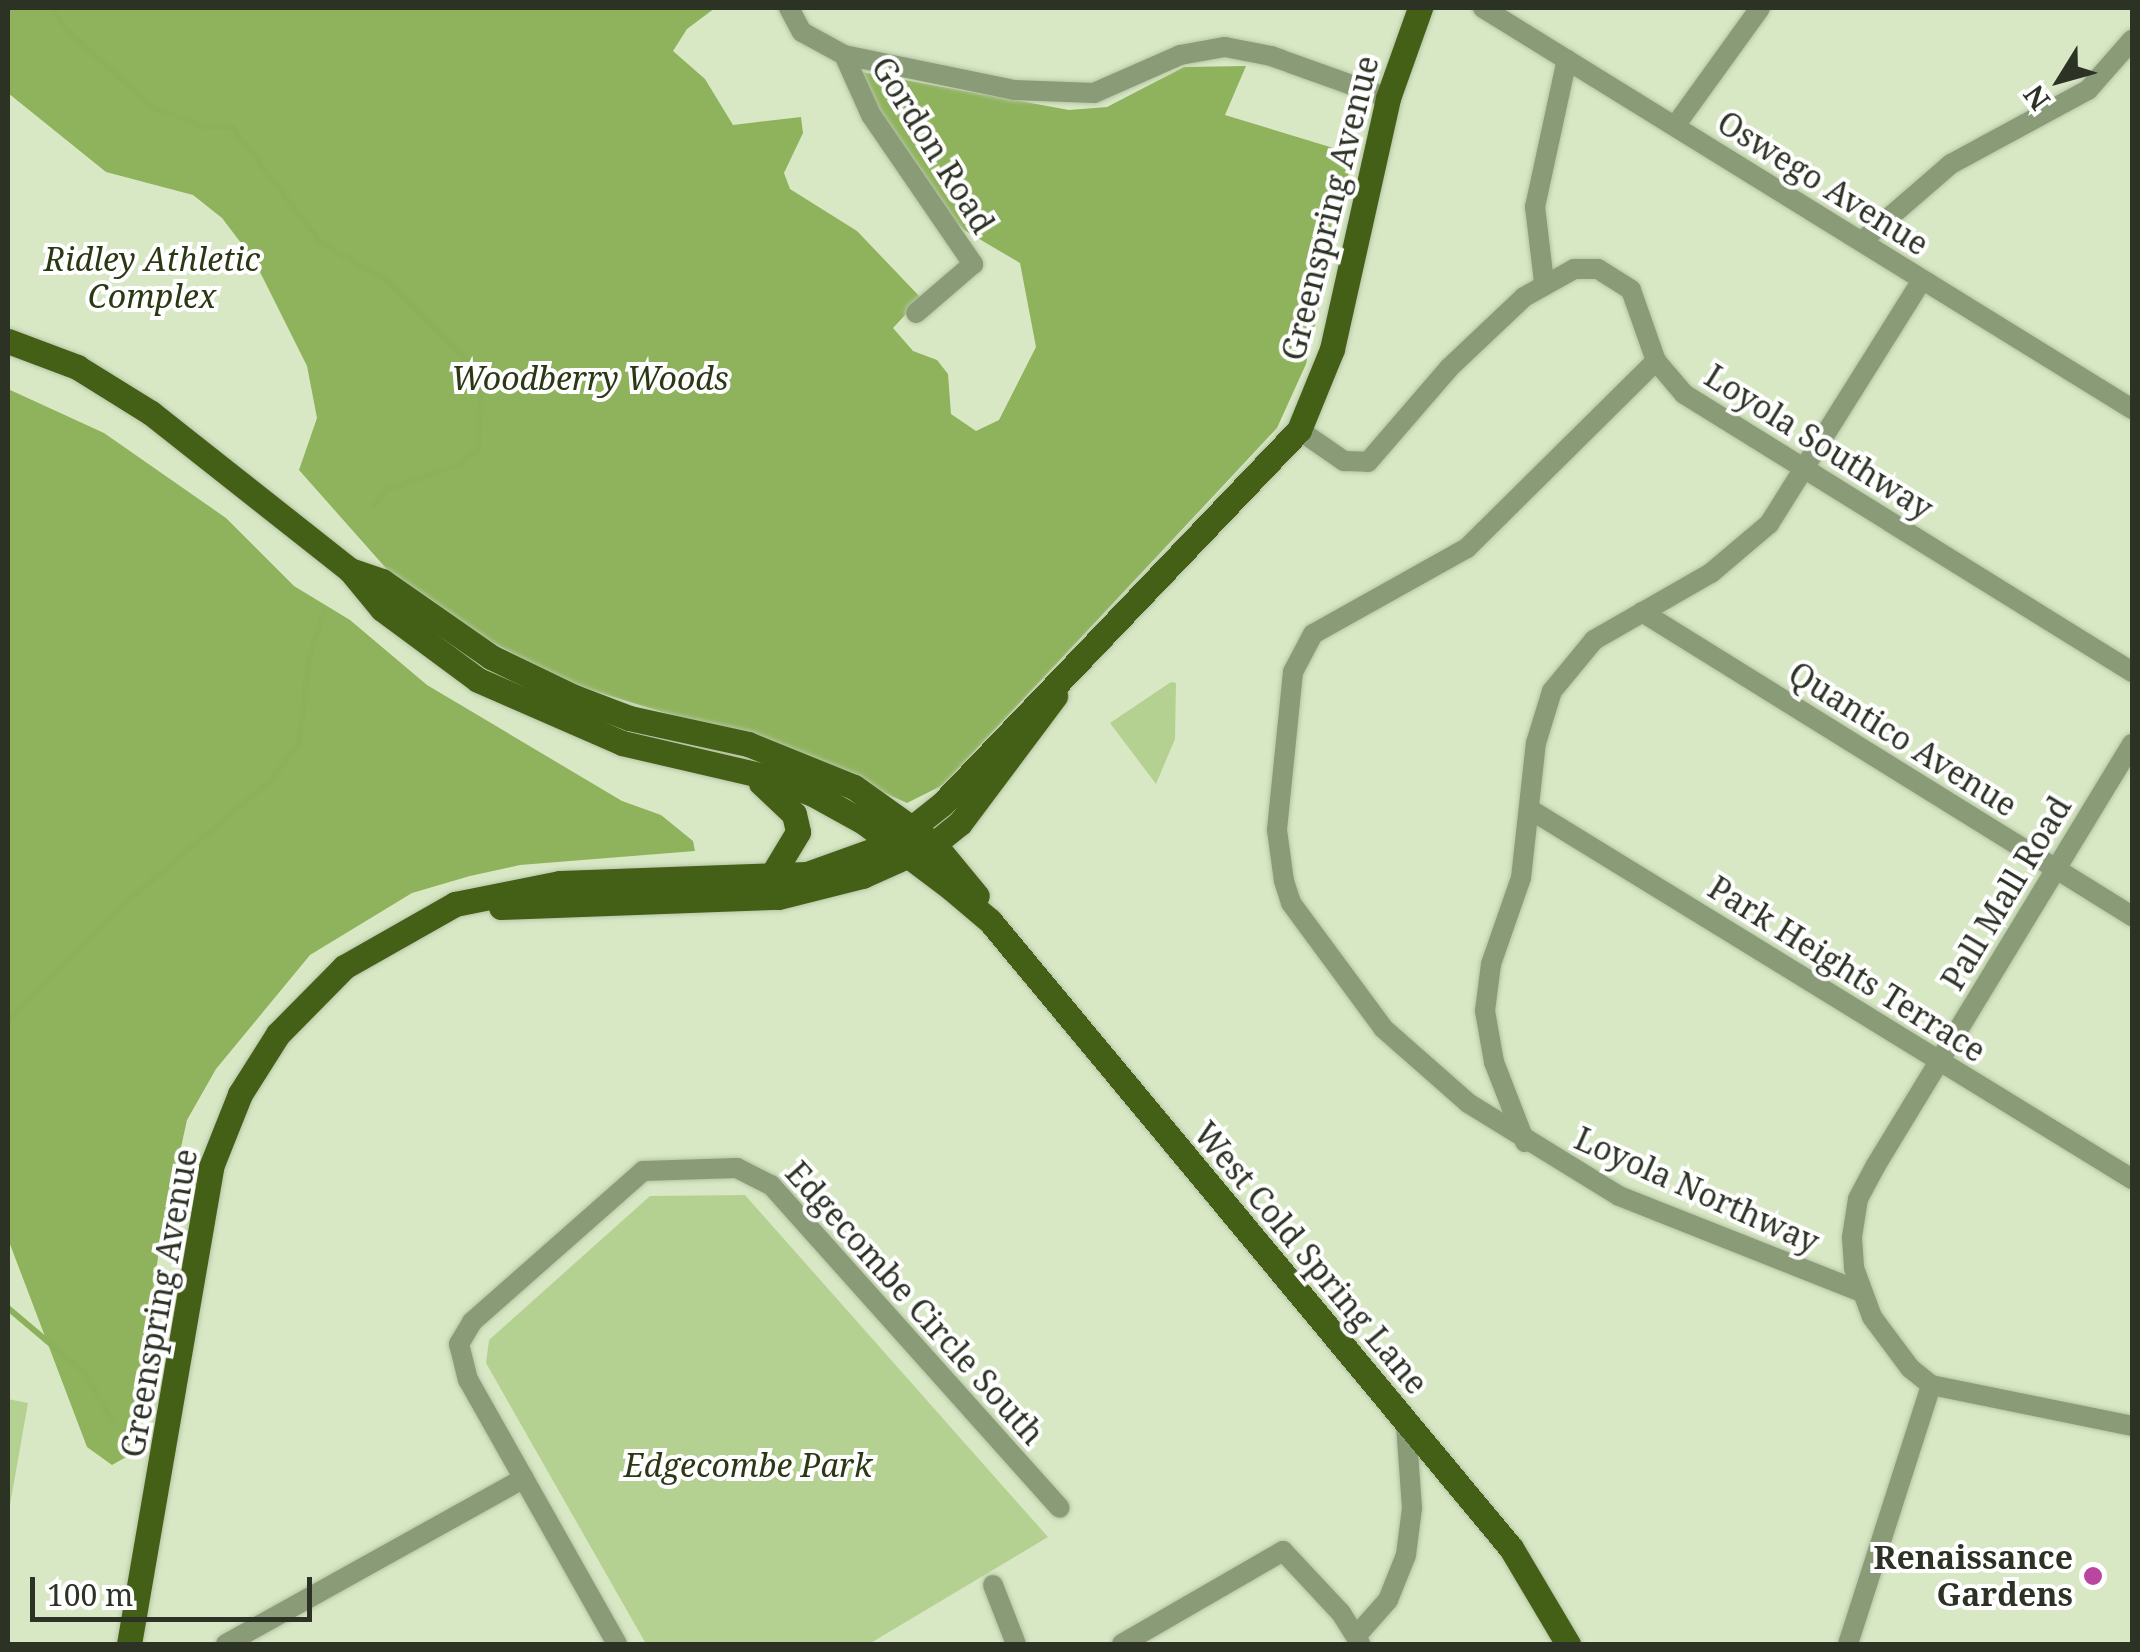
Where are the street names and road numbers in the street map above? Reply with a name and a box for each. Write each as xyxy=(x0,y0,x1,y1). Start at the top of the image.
street label: Gordon Road xyxy=(864,50,1002,240)
street label: Greenspring Avenue xyxy=(1274,52,1386,364)
street label: Oswego Avenue xyxy=(1711,103,1935,263)
street label: Loyola Southway xyxy=(1698,356,1940,528)
street label: Quantico Avenue xyxy=(1782,654,2024,824)
street label: Pall Mall Road xyxy=(1933,789,2079,997)
street label: Park Heights Terrace xyxy=(1701,868,1993,1070)
street label: West Cold Spring Lane xyxy=(1186,1114,1436,1402)
street label: Loyola Northway xyxy=(1569,1119,1825,1261)
street label: Greenspring Avenue xyxy=(113,1146,205,1460)
street label: Edgecombe Circle South xyxy=(778,1154,1052,1452)

